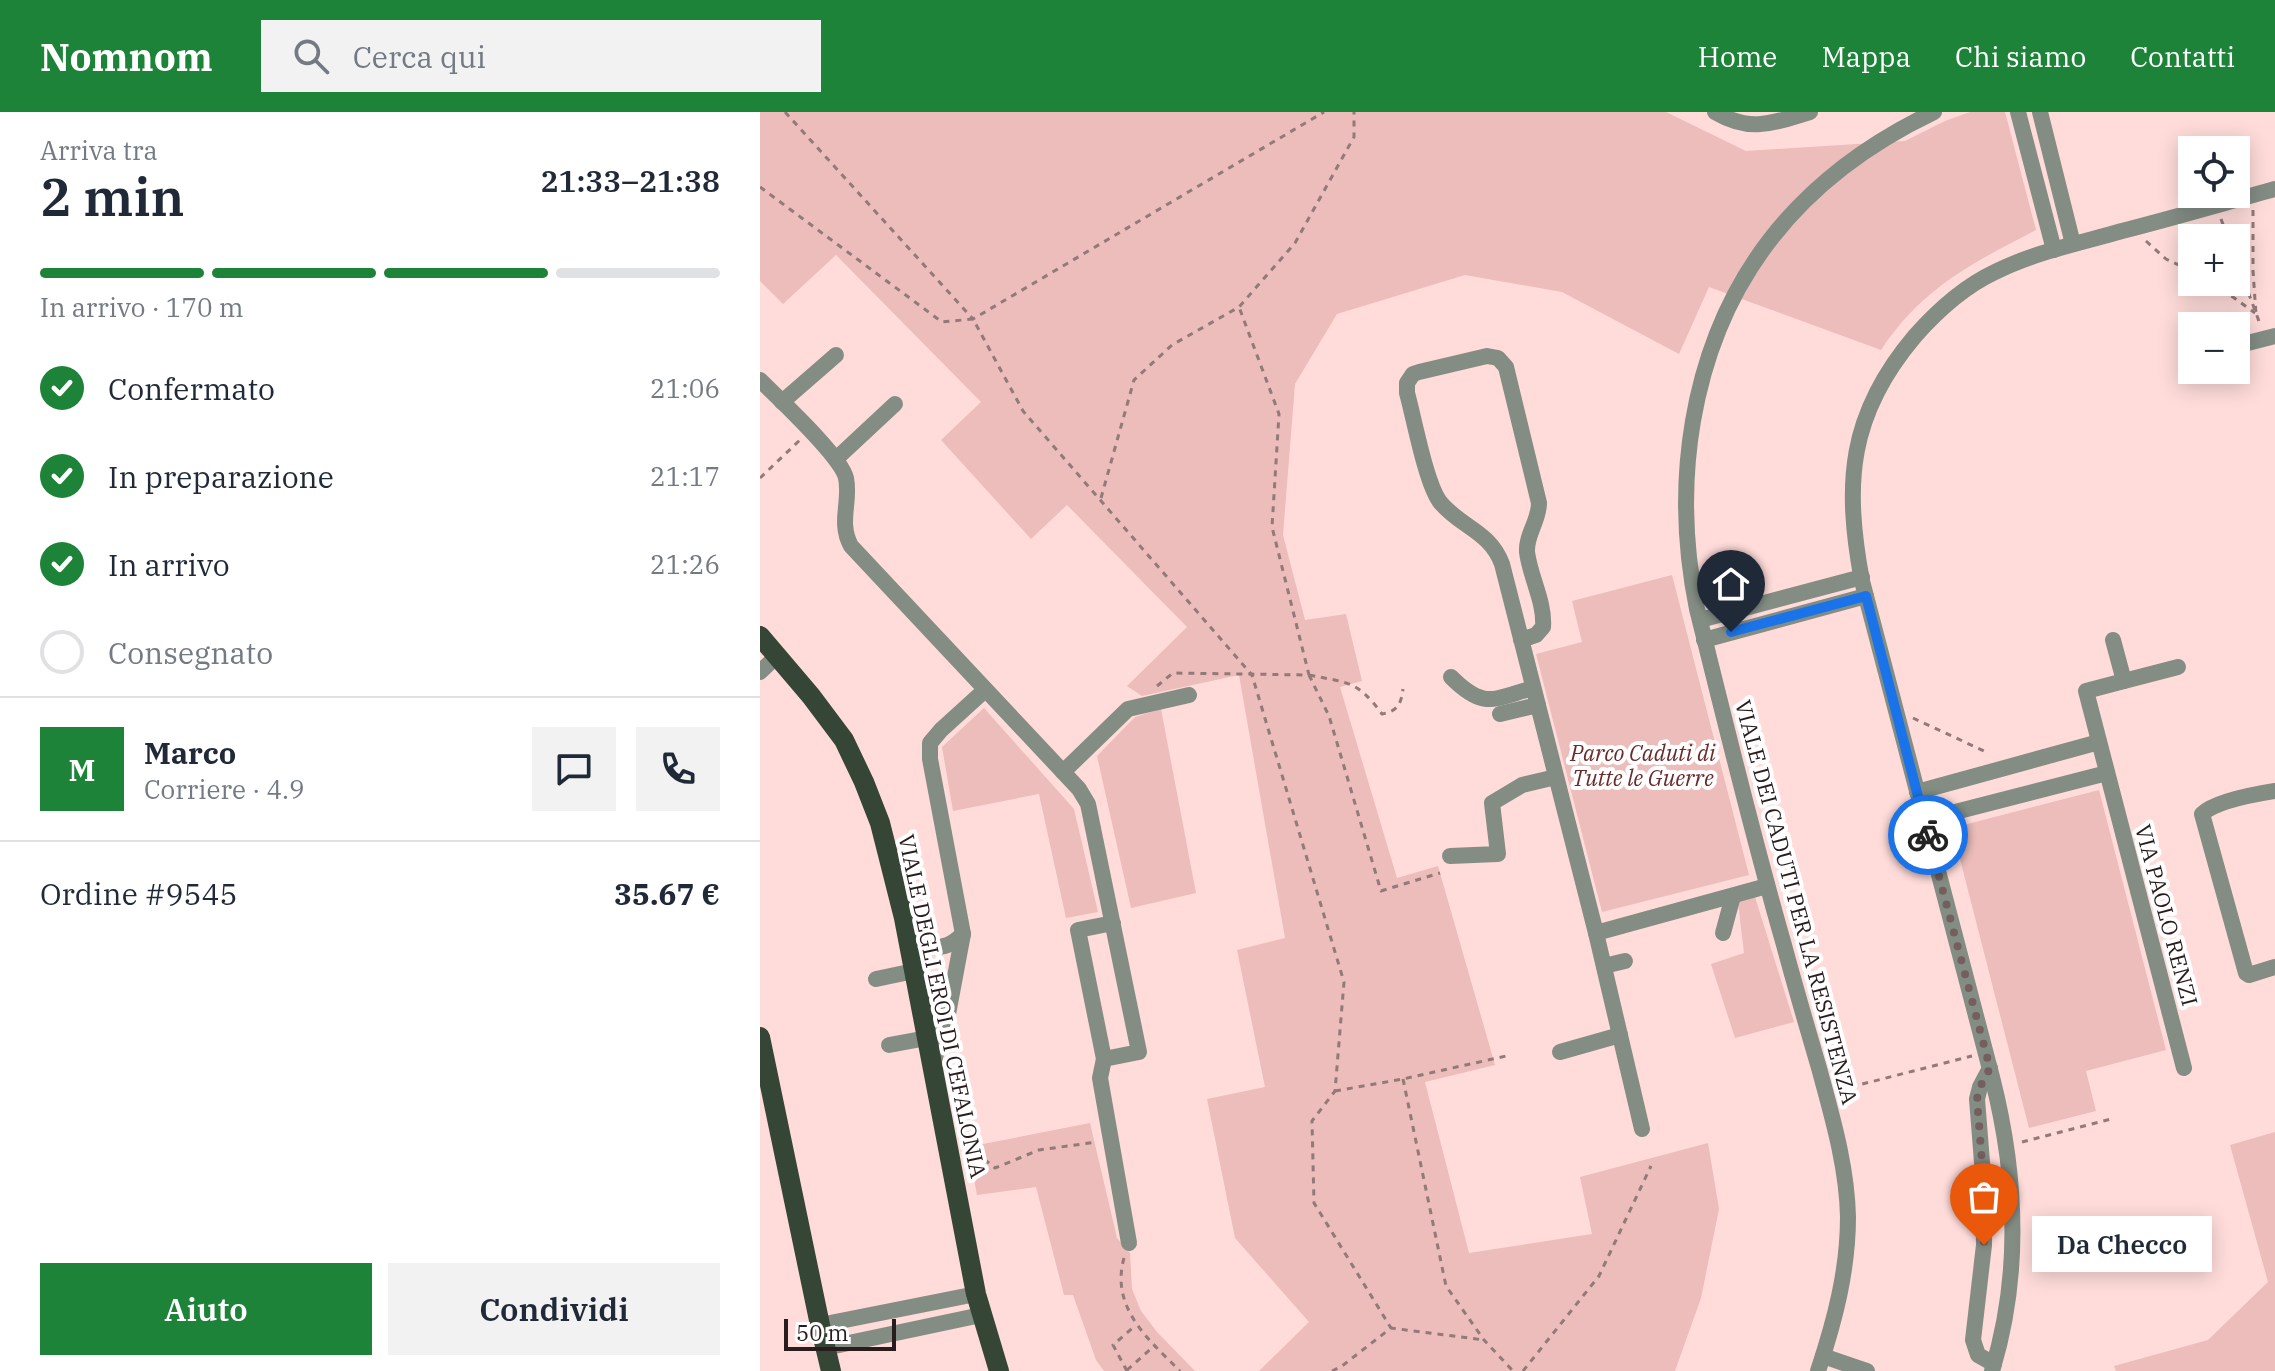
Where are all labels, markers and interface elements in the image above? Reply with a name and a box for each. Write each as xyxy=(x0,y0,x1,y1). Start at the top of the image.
search box xyxy=(261,20,821,92)
text: Nomnom xyxy=(40,32,213,81)
icon: search xyxy=(289,34,333,78)
text: Cerca qui xyxy=(353,37,486,76)
text: Home xyxy=(1698,38,1777,75)
text: Mappa xyxy=(1821,38,1911,75)
text: Chi siamo xyxy=(1955,38,2086,75)
text: Contatti xyxy=(2130,38,2235,75)
text: Arriva tra xyxy=(40,133,158,167)
map controls xyxy=(2178,136,2250,384)
button: locate xyxy=(2178,136,2250,208)
text: 21:33–21:38 xyxy=(540,161,720,200)
text: 2 min xyxy=(40,163,185,230)
button: + xyxy=(2178,224,2250,296)
text: In arrivo · 170 m xyxy=(40,290,243,324)
button: − xyxy=(2178,312,2250,384)
icon: check xyxy=(40,366,84,410)
text: Confermato xyxy=(108,369,275,408)
text: 21:06 xyxy=(650,371,720,405)
icon: check xyxy=(40,454,84,498)
text: In preparazione xyxy=(108,457,334,496)
text: 21:17 xyxy=(650,459,720,493)
icon: check xyxy=(40,542,84,586)
text: In arrivo xyxy=(108,545,230,584)
text: 21:26 xyxy=(650,547,720,581)
pin xyxy=(1697,550,1765,632)
icon: home xyxy=(1709,562,1753,606)
text: Consegnato xyxy=(108,633,273,672)
street label: VIALE DEI CADUTI PER LA RESISTENZA xyxy=(1729,697,1865,1107)
button: chat xyxy=(532,727,616,811)
button: phone xyxy=(636,727,720,811)
text: Marco xyxy=(144,733,236,772)
park label: Parco Caduti di Tutte le Guerre xyxy=(1569,738,1716,792)
text: M xyxy=(69,750,95,789)
text: Corriere · 4.9 xyxy=(144,772,305,806)
courier xyxy=(1888,795,1968,875)
icon: bike xyxy=(1906,813,1950,857)
street label: VIA PAOLO RENZI xyxy=(2129,821,2205,1009)
street label: VIALE DEGLI EROI DI CEFALONIA xyxy=(892,832,994,1180)
text: Ordine #9545 xyxy=(40,874,238,913)
text: 35.67 € xyxy=(614,874,720,913)
pin xyxy=(1950,1163,2018,1245)
icon: bag xyxy=(1962,1175,2006,1219)
callout: Da Checco xyxy=(2032,1217,2212,1273)
text: Da Checco xyxy=(2057,1227,2187,1261)
button: Aiuto xyxy=(40,1263,372,1355)
button: Condividi xyxy=(388,1263,720,1355)
scale bar xyxy=(784,1315,896,1351)
text: 50 m xyxy=(796,1318,848,1347)

